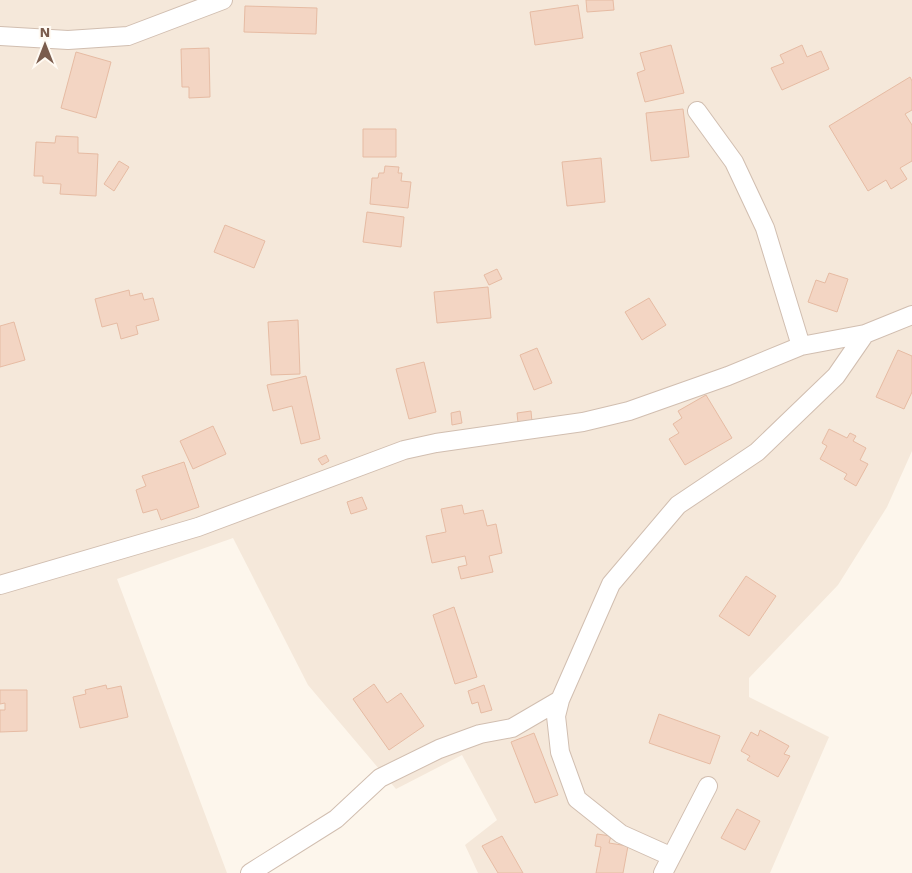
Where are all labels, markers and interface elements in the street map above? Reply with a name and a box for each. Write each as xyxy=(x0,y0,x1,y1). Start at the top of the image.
north arrow xyxy=(20,20,70,70)
text: N xyxy=(40,24,50,40)

